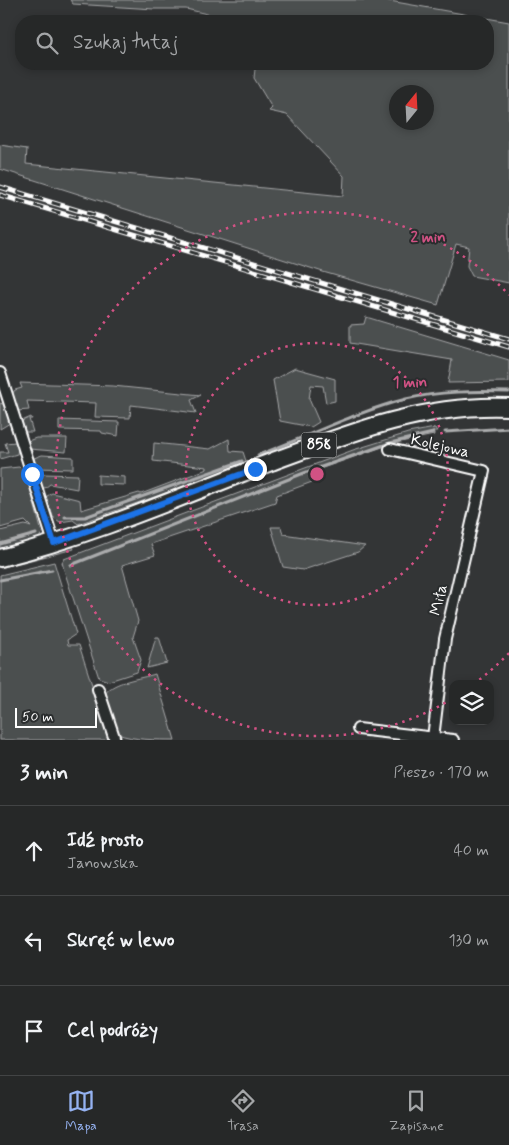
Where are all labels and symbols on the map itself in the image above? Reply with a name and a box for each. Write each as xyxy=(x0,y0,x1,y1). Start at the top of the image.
north arrow xyxy=(389,85,434,130)
text: 2 min xyxy=(410,228,446,248)
text: 1 min xyxy=(393,373,427,393)
street label: Kolejowa xyxy=(409,429,471,463)
road number: 858 xyxy=(302,432,336,458)
route end xyxy=(244,458,267,481)
route start xyxy=(21,463,44,486)
centre of rings xyxy=(308,465,326,483)
street label: Miła xyxy=(425,582,453,618)
scale bar xyxy=(15,705,98,728)

